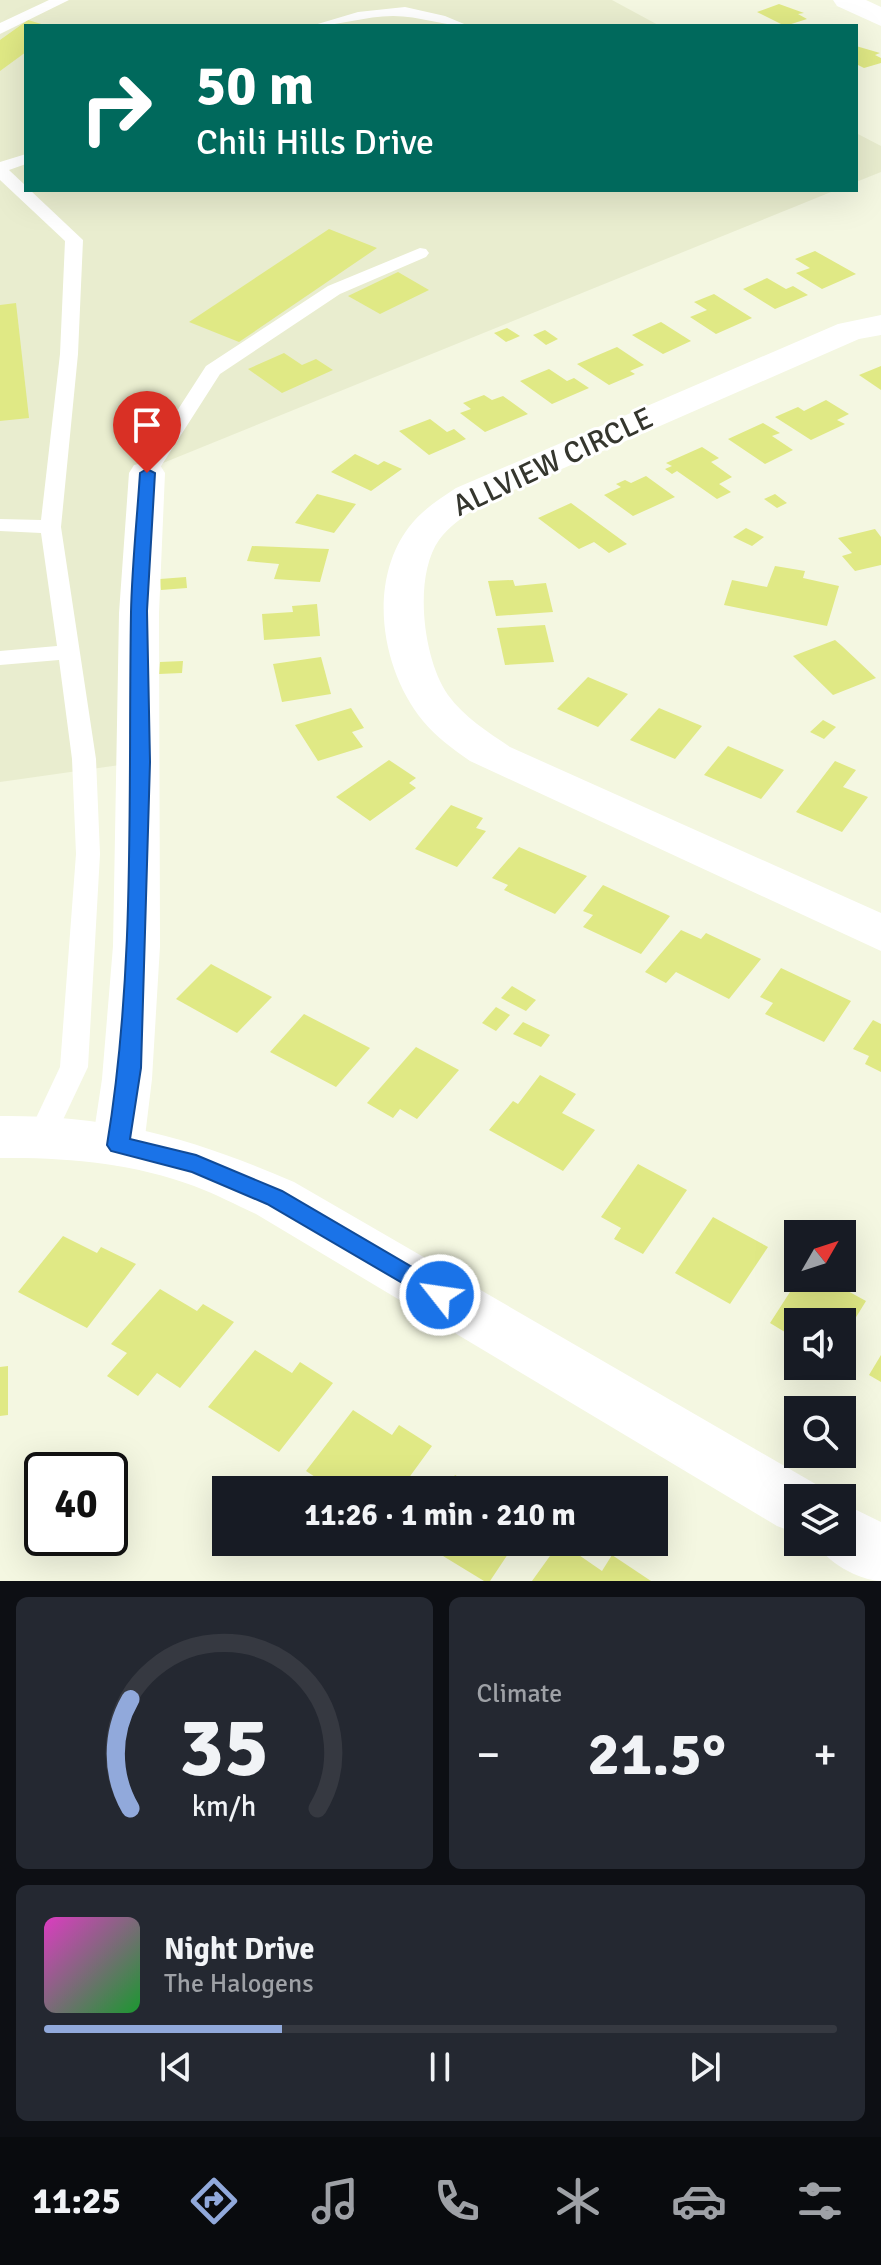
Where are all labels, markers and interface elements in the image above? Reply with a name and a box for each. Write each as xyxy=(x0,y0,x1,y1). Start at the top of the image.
text: 50 m xyxy=(196,51,314,120)
icon: right xyxy=(64,56,168,160)
text: Chili Hills Drive xyxy=(196,120,434,165)
pin xyxy=(113,391,181,473)
street label: ALLVIEW CIRCLE xyxy=(447,399,659,525)
icon: arrive xyxy=(125,403,169,447)
north arrow xyxy=(784,1220,856,1292)
map controls xyxy=(784,1220,856,1556)
position arrow xyxy=(398,1253,482,1337)
button: sound xyxy=(784,1308,856,1380)
button: search xyxy=(784,1396,856,1468)
speed limit sign: 40 xyxy=(24,1452,128,1556)
button: layers xyxy=(784,1484,856,1556)
text: 11:26 · 1 min · 210 m xyxy=(304,1497,576,1534)
text: Climate xyxy=(477,1678,562,1710)
text: 35 xyxy=(179,1697,269,1799)
text: 21.5° xyxy=(588,1718,726,1792)
text: − xyxy=(477,1728,500,1782)
text: + xyxy=(813,1728,837,1782)
text: km/h xyxy=(192,1789,257,1824)
text: Night Drive xyxy=(164,1931,314,1968)
text: The Halogens xyxy=(164,1968,314,2000)
icon: previous xyxy=(154,2045,198,2089)
icon: pause xyxy=(418,2045,462,2089)
icon: next xyxy=(683,2045,727,2089)
icon: directions xyxy=(186,2173,242,2229)
icon: music xyxy=(307,2173,363,2229)
icon: phone xyxy=(429,2173,485,2229)
icon: climate xyxy=(550,2173,606,2229)
icon: car xyxy=(671,2173,727,2229)
icon: filters xyxy=(792,2173,848,2229)
text: 11:25 xyxy=(33,2179,121,2224)

